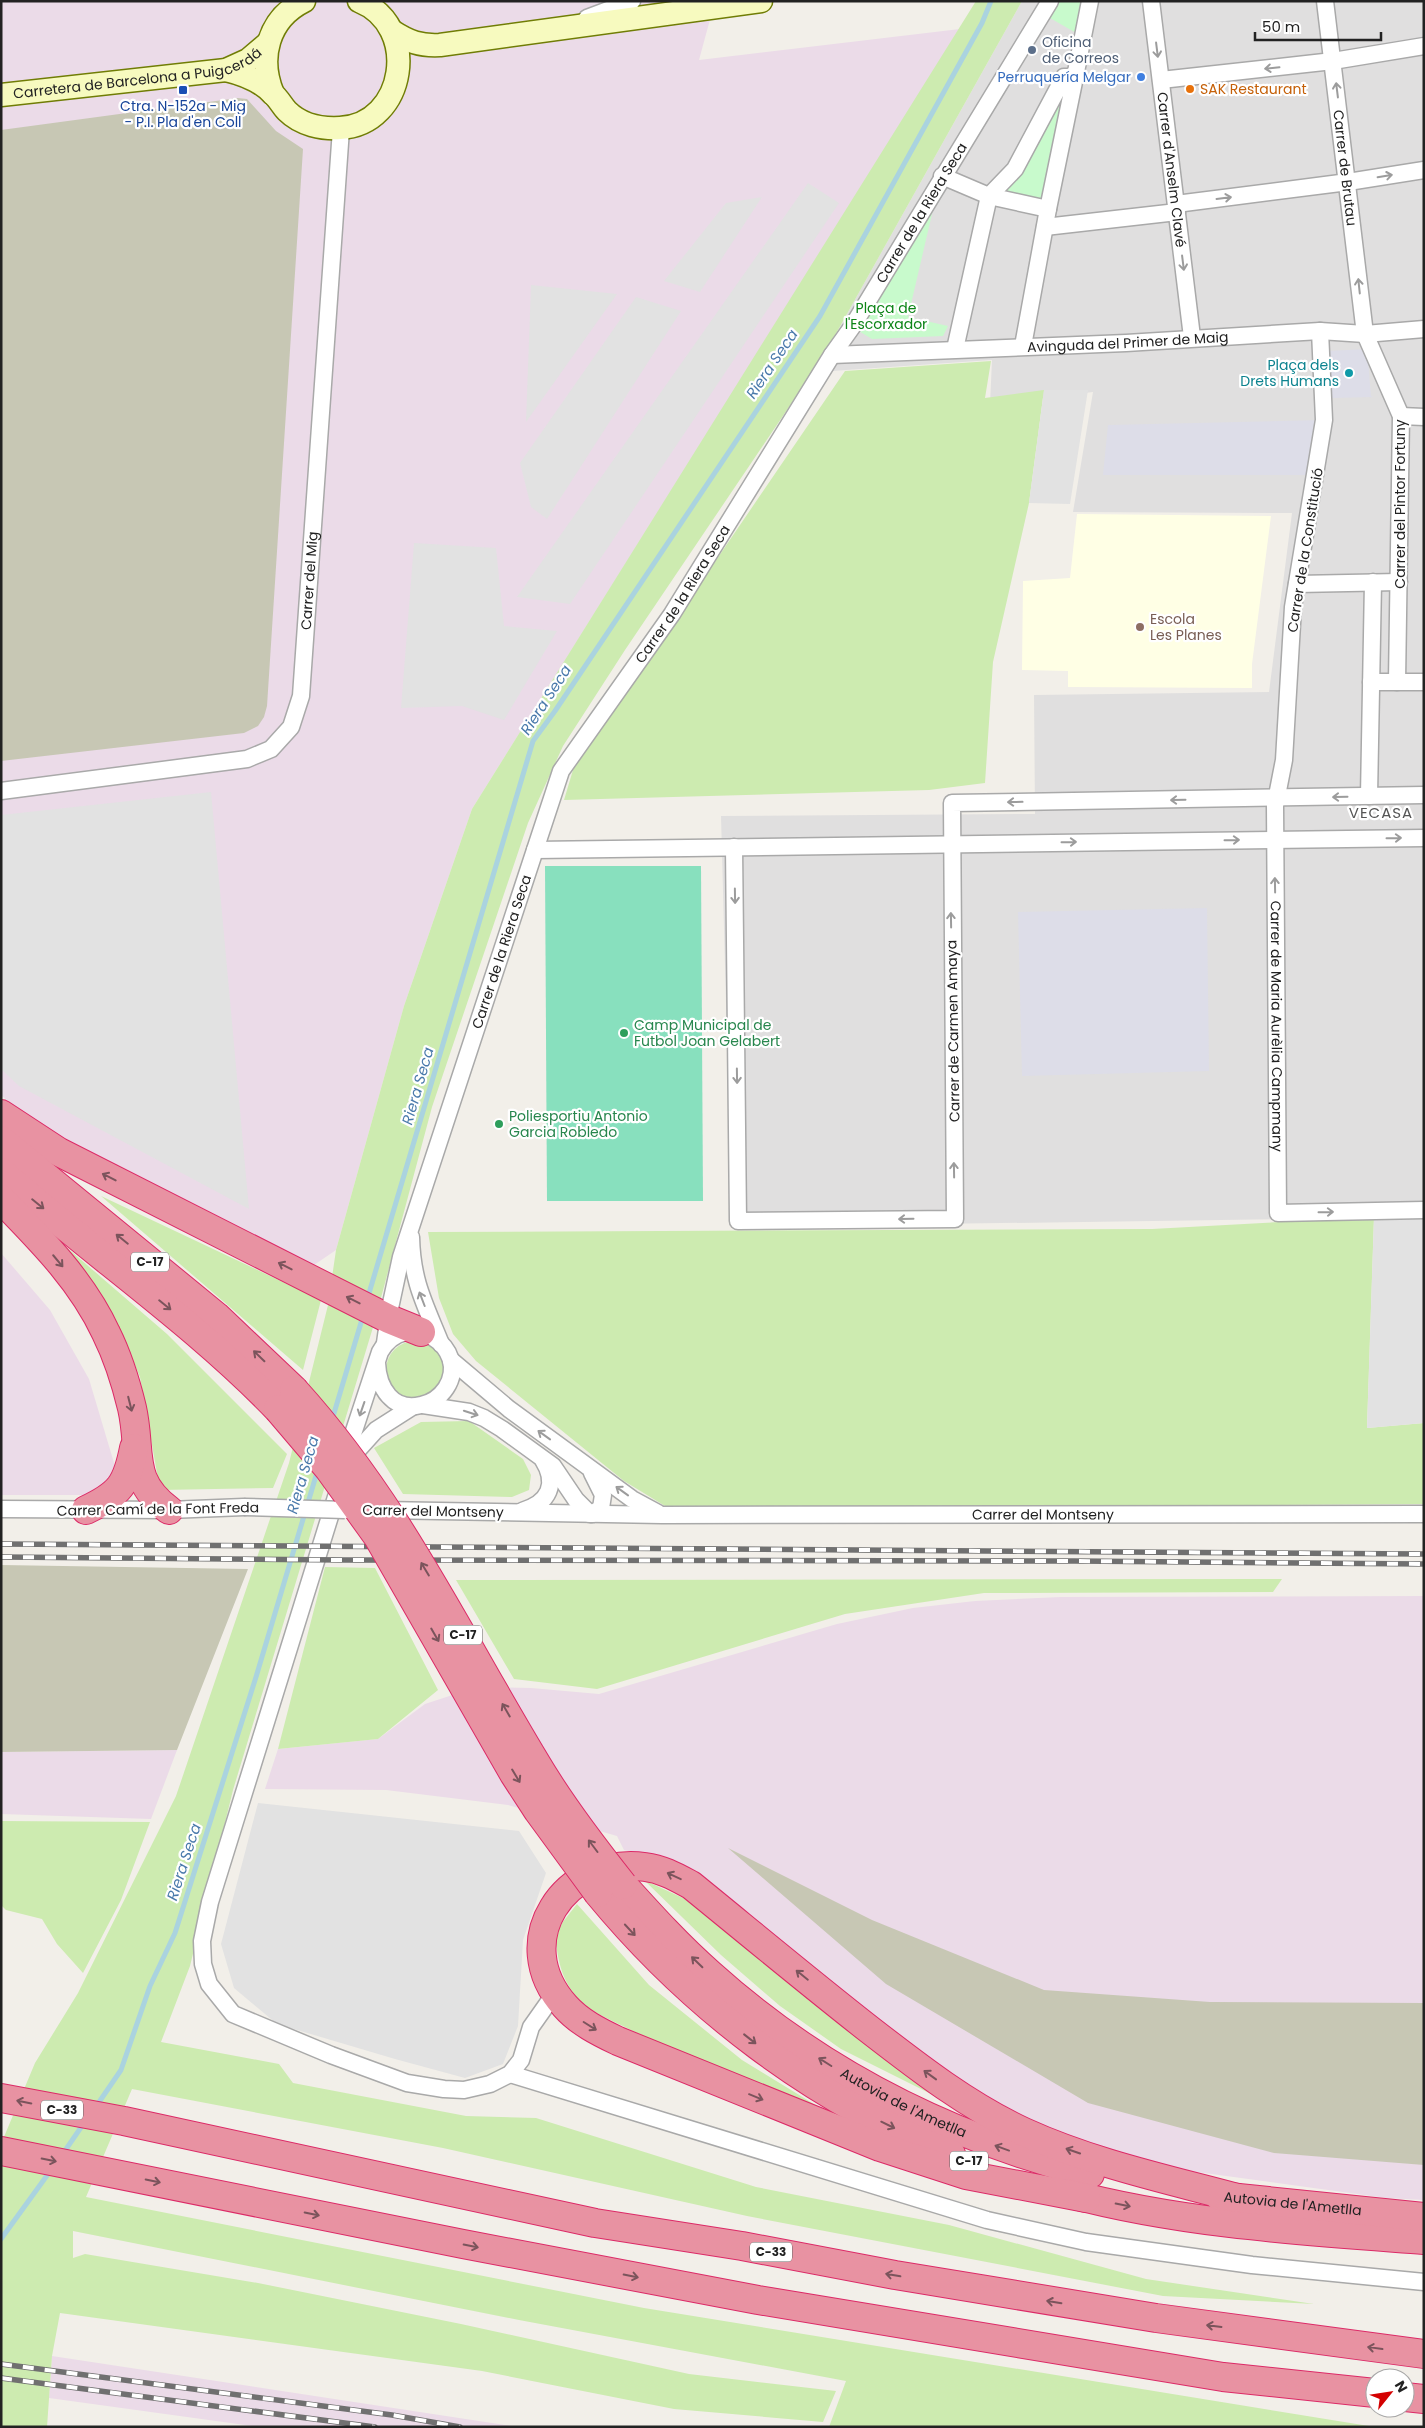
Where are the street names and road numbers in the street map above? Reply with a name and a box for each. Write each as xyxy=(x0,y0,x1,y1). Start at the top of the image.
street label: Carretera de Barcelona a Puigcerdá xyxy=(12,43,266,104)
street label: Carrer d'Anselm Clavé xyxy=(1152,91,1191,249)
street label: Carrer de Brutau xyxy=(1328,109,1362,227)
street label: Carrer de la Riera Seca xyxy=(871,139,972,287)
street label: Avinguda del Primer de Maig xyxy=(1027,327,1229,357)
street label: Carrer del Pintor Fortuny xyxy=(1390,419,1410,589)
street label: Carrer de la Constitució xyxy=(1282,466,1328,634)
street label: Carrer de la Riera Seca xyxy=(630,521,735,667)
street label: Carrer del Mig xyxy=(296,531,323,631)
street label: Carrer de la Riera Seca xyxy=(467,872,536,1031)
street label: Carrer de Maria Aurèlia Campmany xyxy=(1266,901,1288,1152)
street label: Carrer de Carmen Amaya xyxy=(941,940,965,1122)
road number: C-17 xyxy=(131,1252,169,1272)
street label: Carrer Camí de la Font Freda xyxy=(57,1497,259,1521)
street label: Carrer del Montseny xyxy=(362,1500,504,1522)
street label: Carrer del Montseny xyxy=(972,1504,1114,1525)
road number: C-17 xyxy=(444,1626,482,1644)
street label: Autovia de l'Ametlla xyxy=(837,2063,970,2142)
road number: C-33 xyxy=(41,2100,83,2120)
road number: C-17 xyxy=(950,2152,988,2170)
street label: Autovia de l'Ametlla xyxy=(1223,2187,1363,2221)
road number: C-33 xyxy=(750,2242,792,2262)

